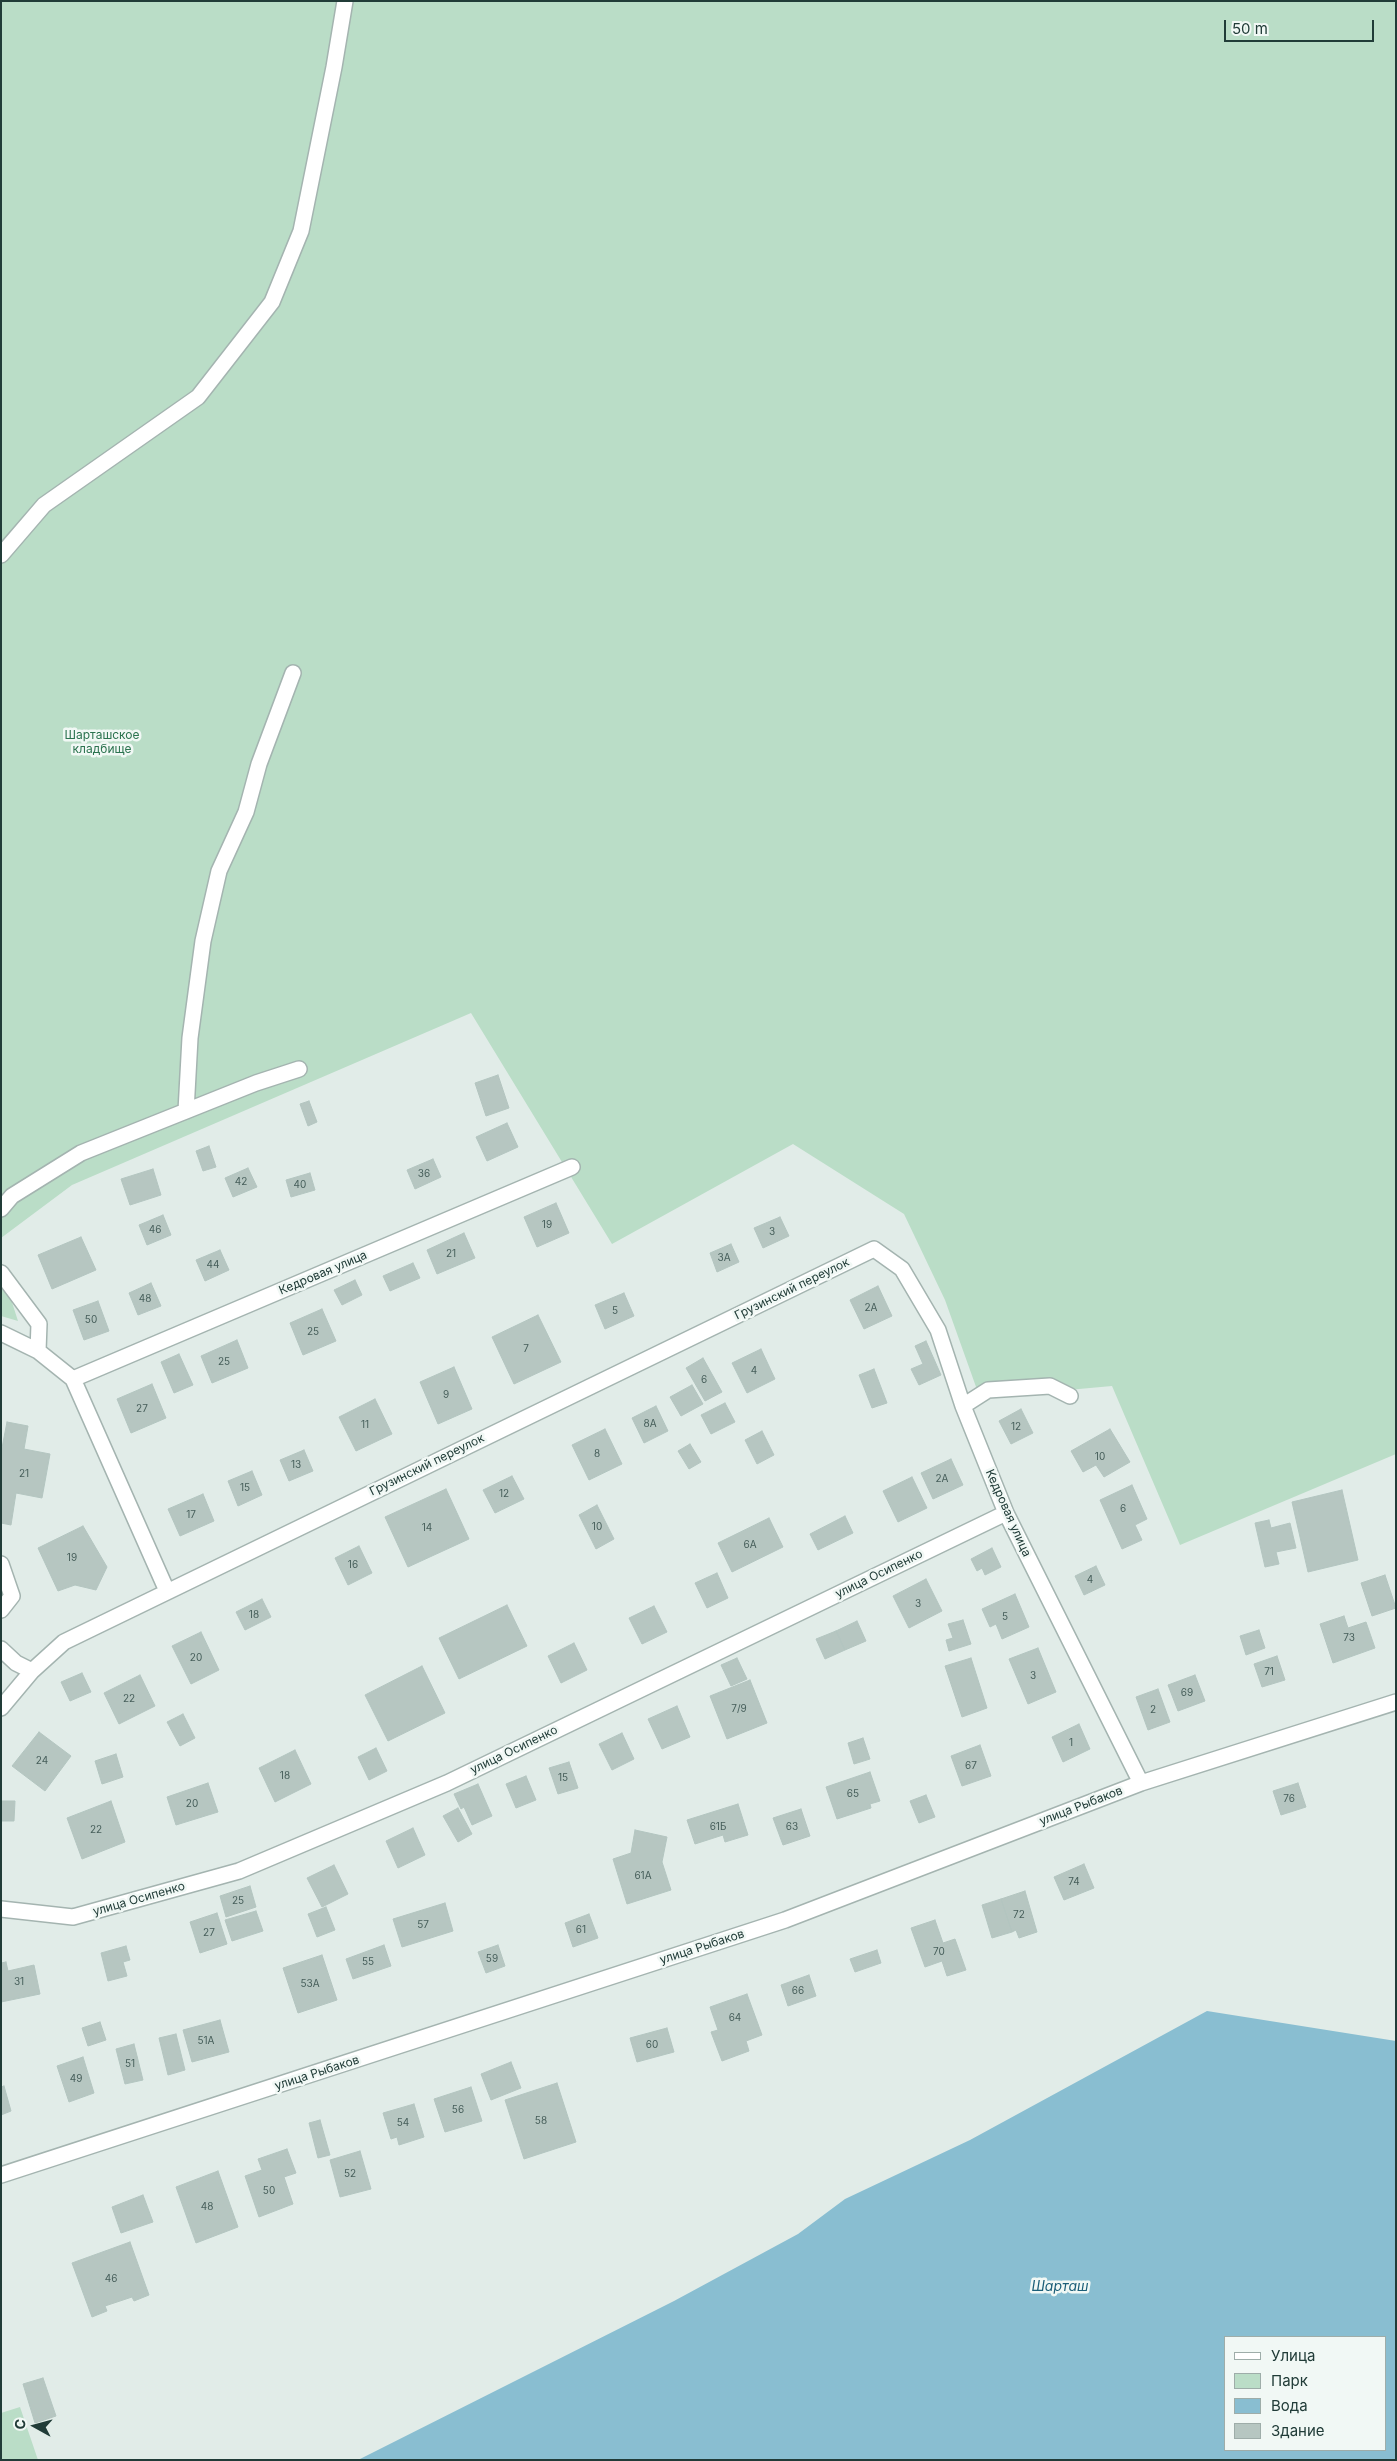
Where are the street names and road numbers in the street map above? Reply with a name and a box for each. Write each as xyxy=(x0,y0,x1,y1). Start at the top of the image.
street label: Кедровая улица xyxy=(277,1248,369,1298)
street label: Грузинский переулок xyxy=(732,1255,852,1323)
street label: Грузинский переулок xyxy=(367,1431,487,1499)
street label: Кедровая улица xyxy=(982,1467,1034,1559)
street label: улица Осипенко xyxy=(833,1547,925,1601)
street label: улица Осипенко xyxy=(468,1723,560,1777)
street label: улица Рыбаков xyxy=(1037,1784,1125,1828)
street label: улица Осипенко xyxy=(91,1879,187,1919)
street label: улица Рыбаков xyxy=(658,1927,746,1967)
street label: улица Рыбаков xyxy=(273,2053,361,2093)

